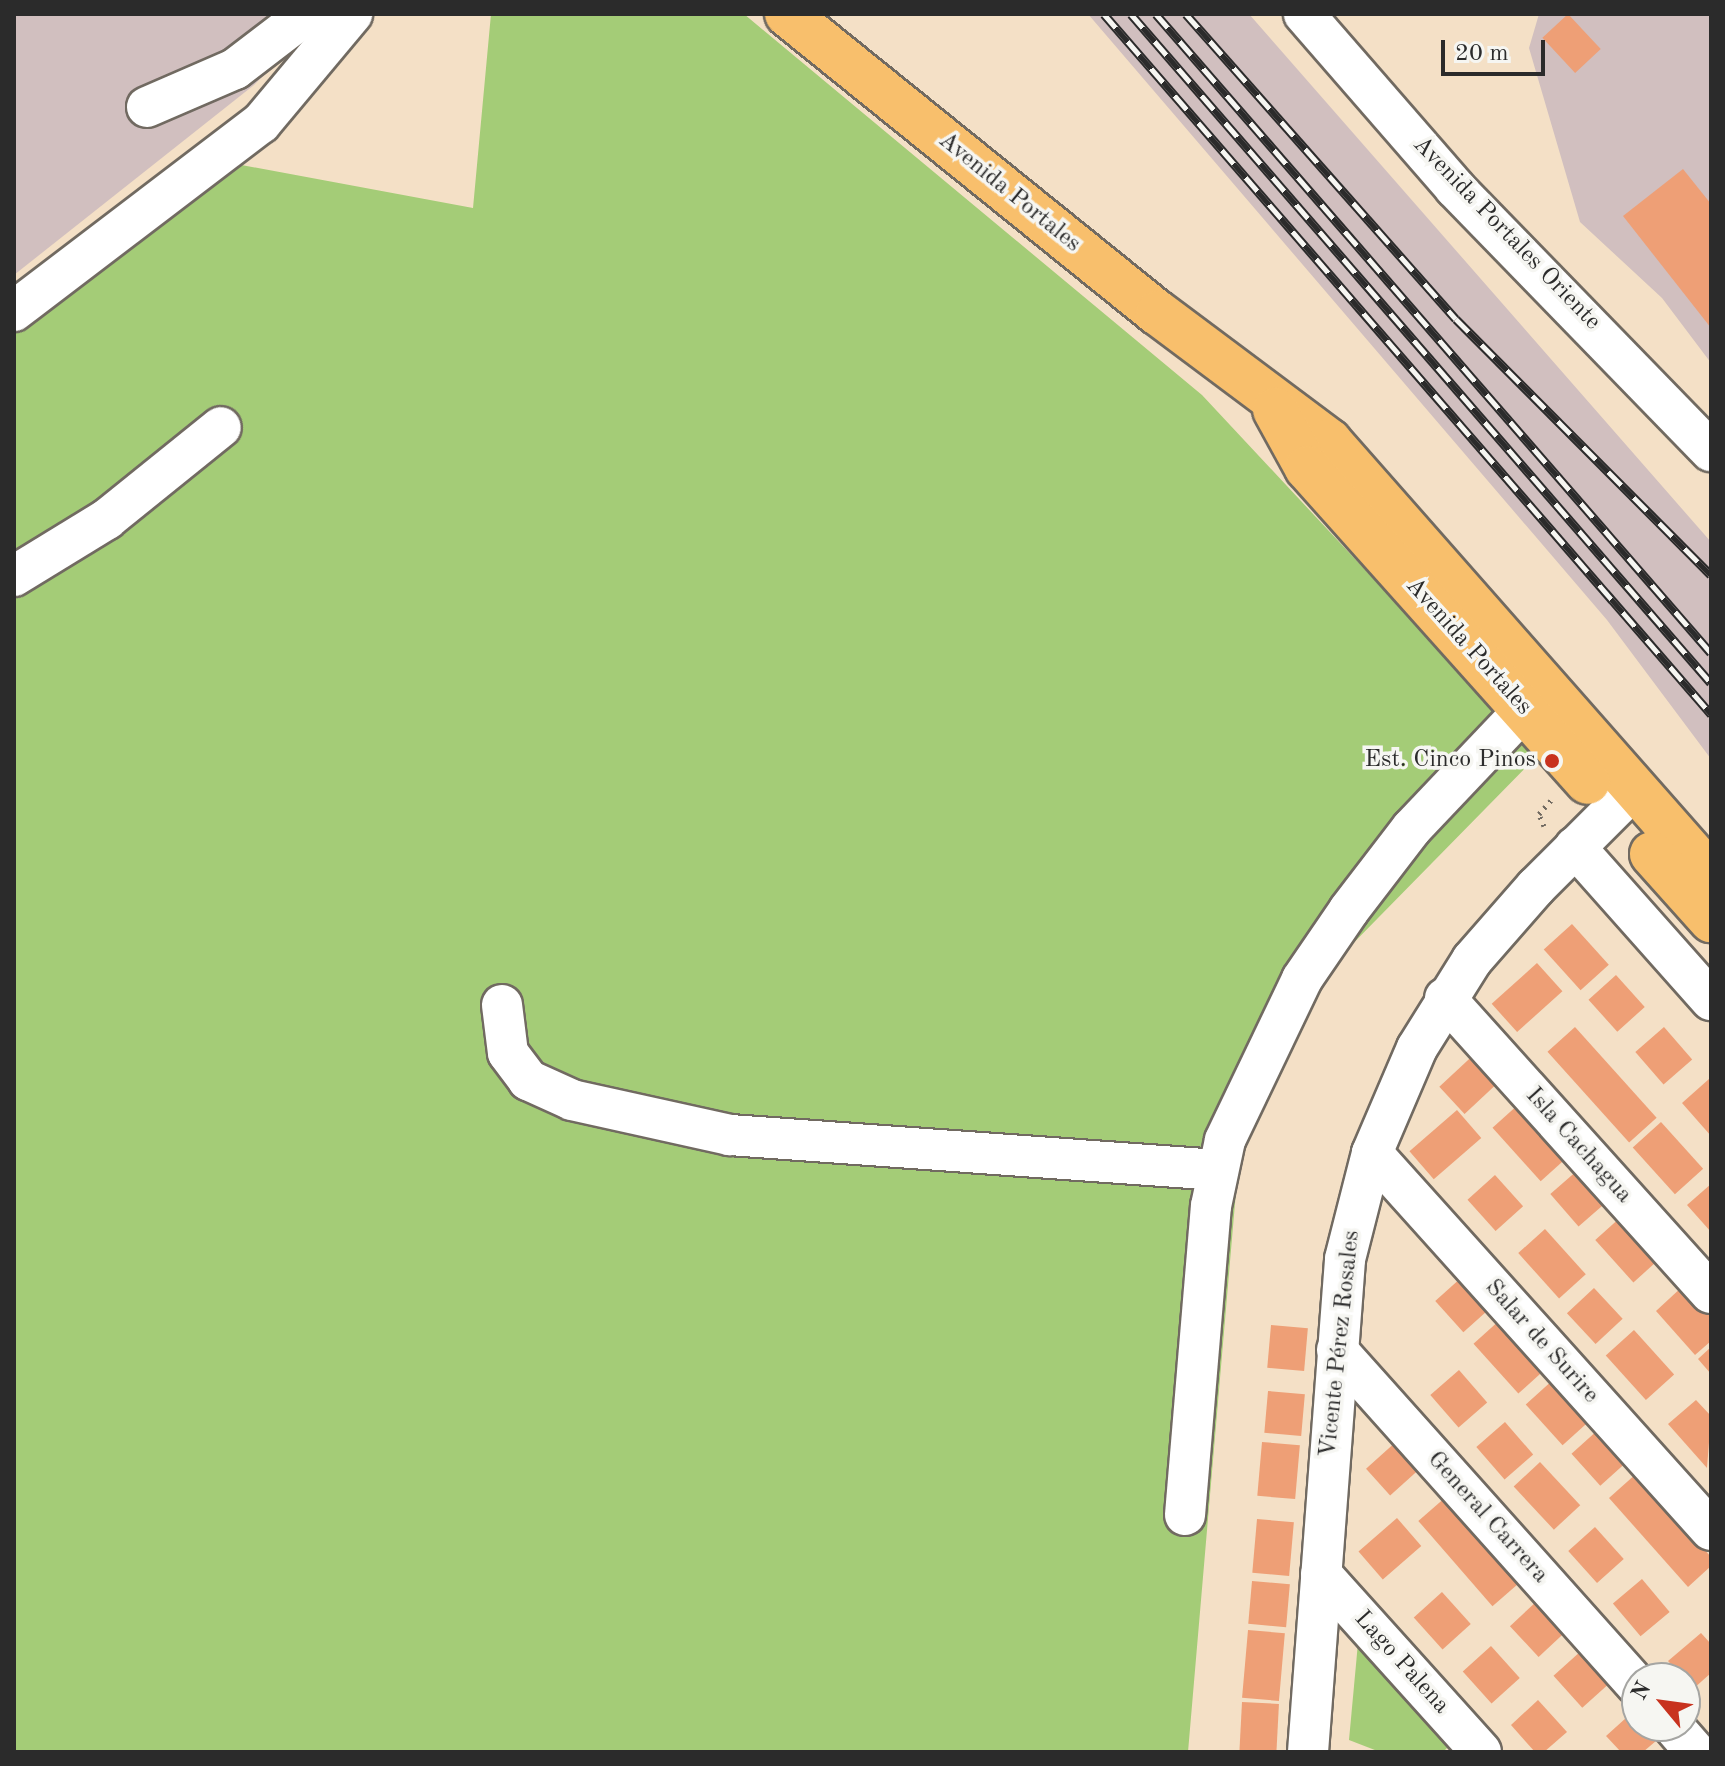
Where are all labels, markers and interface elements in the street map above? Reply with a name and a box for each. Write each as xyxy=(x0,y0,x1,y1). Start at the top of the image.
scale bar xyxy=(1445,24,1549,74)
text: 20 m xyxy=(1455,42,1509,66)
street label: Avenida Portales xyxy=(932,127,1086,259)
street label: Avenida Portales Oriente xyxy=(1406,131,1606,337)
street label: Avenida Portales xyxy=(1399,572,1537,722)
place label: Est. Cinco Pinos xyxy=(1364,747,1536,775)
marker: Est. Cinco Pinos xyxy=(1543,752,1561,770)
street label: Isla Cachagua xyxy=(1518,1082,1638,1210)
street label: Vicente Pérez Rosales xyxy=(1315,1229,1367,1459)
street label: Salar de Surire xyxy=(1478,1274,1604,1410)
street label: General Carrera xyxy=(1420,1446,1554,1590)
street label: Lago Palena xyxy=(1347,1605,1455,1721)
north arrow xyxy=(1621,1662,1701,1742)
text: N xyxy=(1628,1679,1655,1704)

